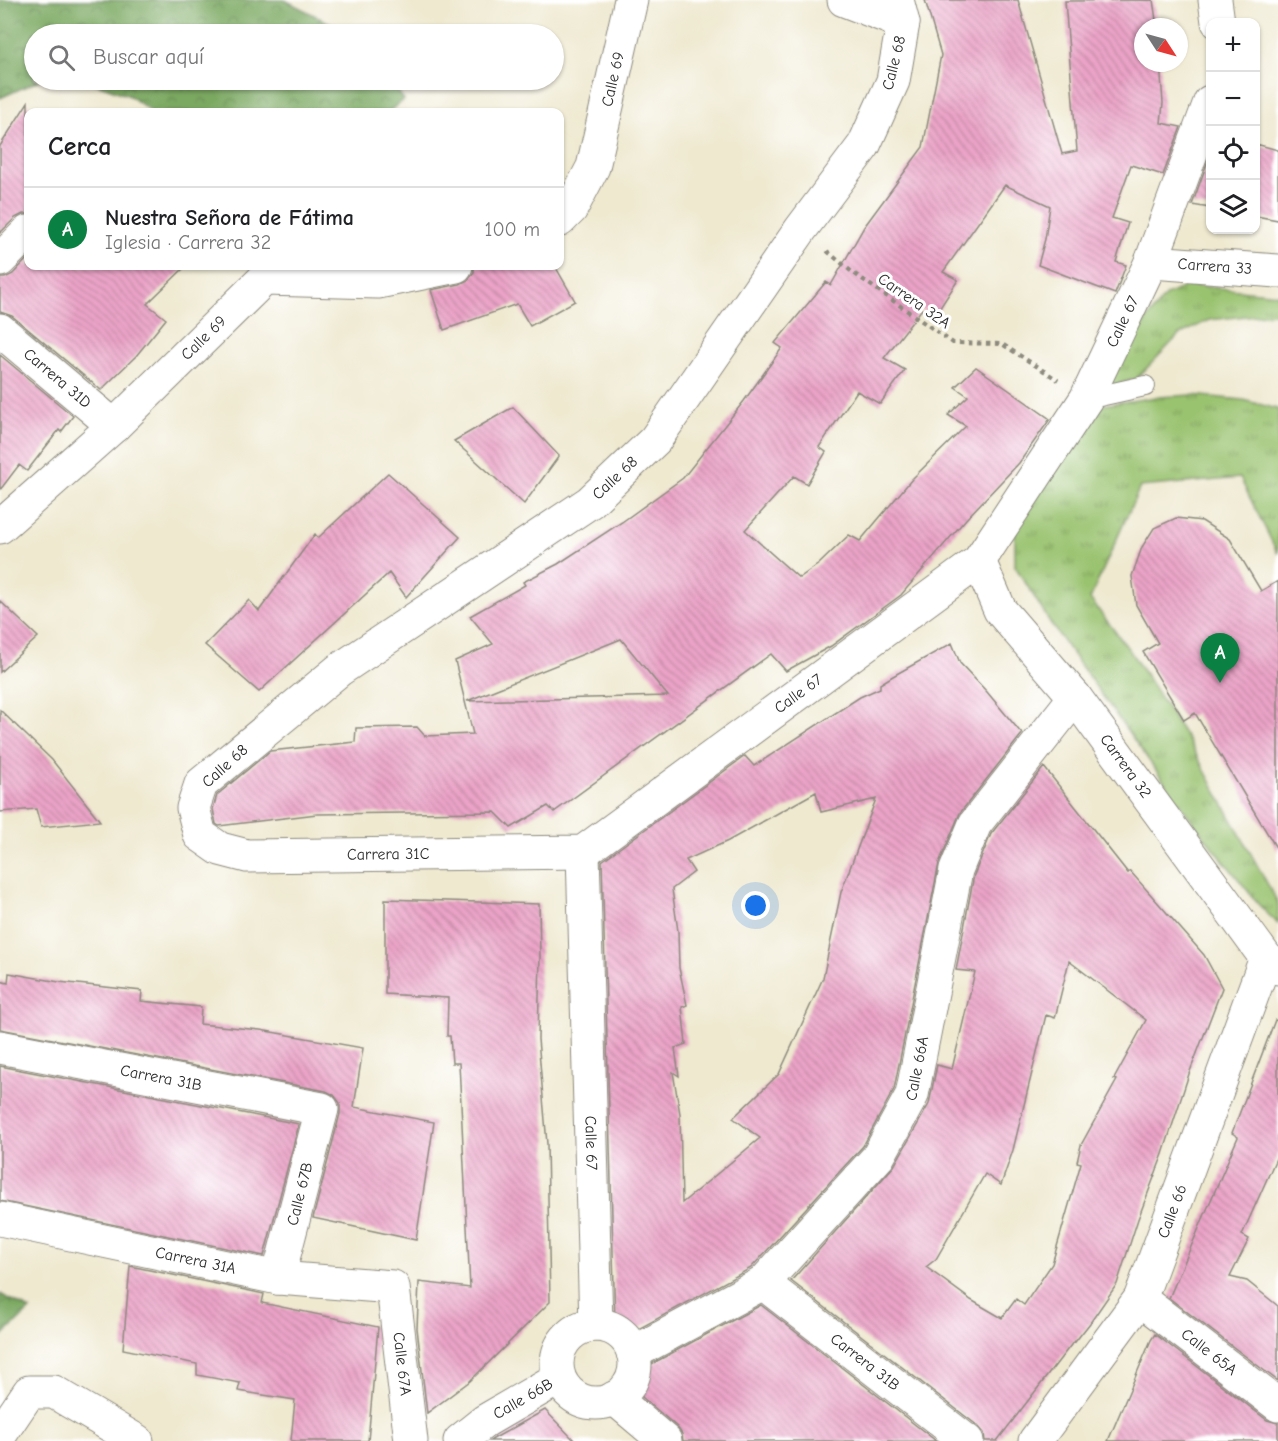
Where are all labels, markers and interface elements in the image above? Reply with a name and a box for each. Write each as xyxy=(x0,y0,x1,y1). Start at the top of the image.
north arrow xyxy=(1134,18,1188,72)
map controls xyxy=(1206,18,1260,234)
button: + xyxy=(1206,18,1260,72)
search box xyxy=(24,24,564,90)
street label: Calle 68 xyxy=(879,34,909,92)
icon: search xyxy=(45,41,78,74)
text: Buscar aquí xyxy=(93,44,204,70)
street label: Calle 69 xyxy=(598,50,628,108)
button: − xyxy=(1206,72,1260,126)
button: locate xyxy=(1206,126,1260,180)
text: Cerca xyxy=(48,132,112,162)
button: layers xyxy=(1206,180,1260,234)
text: Nuestra Señora de Fátima xyxy=(105,205,354,231)
text: A xyxy=(62,218,73,241)
text: 100 m xyxy=(485,218,540,241)
text: Iglesia · Carrera 32 xyxy=(105,231,271,254)
street label: Carrera 33 xyxy=(1177,255,1253,278)
street label: Carrera 32A xyxy=(874,270,954,332)
street label: Calle 67 xyxy=(1103,293,1143,350)
street label: Calle 69 xyxy=(178,312,230,364)
street label: Carrera 31D xyxy=(20,345,95,412)
street label: Calle 68 xyxy=(589,453,641,503)
pin: A xyxy=(1200,634,1240,683)
street label: Calle 67 xyxy=(771,670,826,717)
street label: Carrera 32 xyxy=(1096,731,1155,802)
street label: Calle 68 xyxy=(198,741,252,791)
street label: Carrera 31C xyxy=(347,845,430,864)
your location xyxy=(741,891,770,920)
street label: Calle 66A xyxy=(901,1035,932,1104)
street label: Carrera 31B xyxy=(119,1061,203,1095)
street label: Calle 67 xyxy=(581,1115,601,1171)
street label: Calle 67B xyxy=(283,1160,317,1228)
street label: Calle 66 xyxy=(1154,1182,1190,1241)
street label: Carrera 31A xyxy=(154,1243,238,1278)
street label: Calle 65A xyxy=(1178,1325,1240,1379)
street label: Carrera 31B xyxy=(827,1330,903,1394)
street label: Calle 67A xyxy=(389,1331,415,1397)
street label: Calle 66B xyxy=(490,1375,556,1423)

